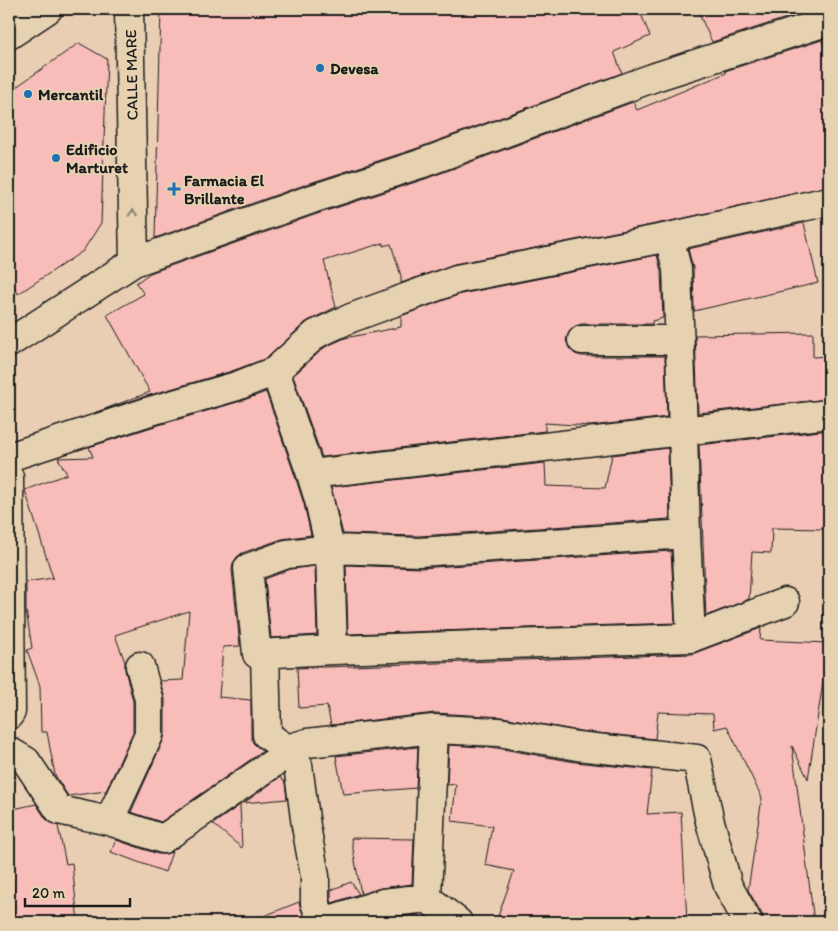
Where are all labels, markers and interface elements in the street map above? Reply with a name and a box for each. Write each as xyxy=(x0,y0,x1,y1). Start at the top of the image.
street label: CALLE MARE xyxy=(121,29,142,121)
place label: Devesa xyxy=(330,59,379,78)
marker: Devesa xyxy=(314,62,326,74)
place label: Mercantil xyxy=(38,85,104,104)
marker: Mercantil xyxy=(22,88,34,100)
place label: Edificio Marturet xyxy=(66,140,128,177)
marker: Edificio Marturet xyxy=(50,152,62,164)
place label: Farmacia El Brillante xyxy=(184,171,264,208)
marker: Farmacia El Brillante xyxy=(168,183,180,195)
one-way arrow xyxy=(128,209,138,217)
scale bar xyxy=(25,876,130,908)
text: 20 m xyxy=(32,884,66,902)

